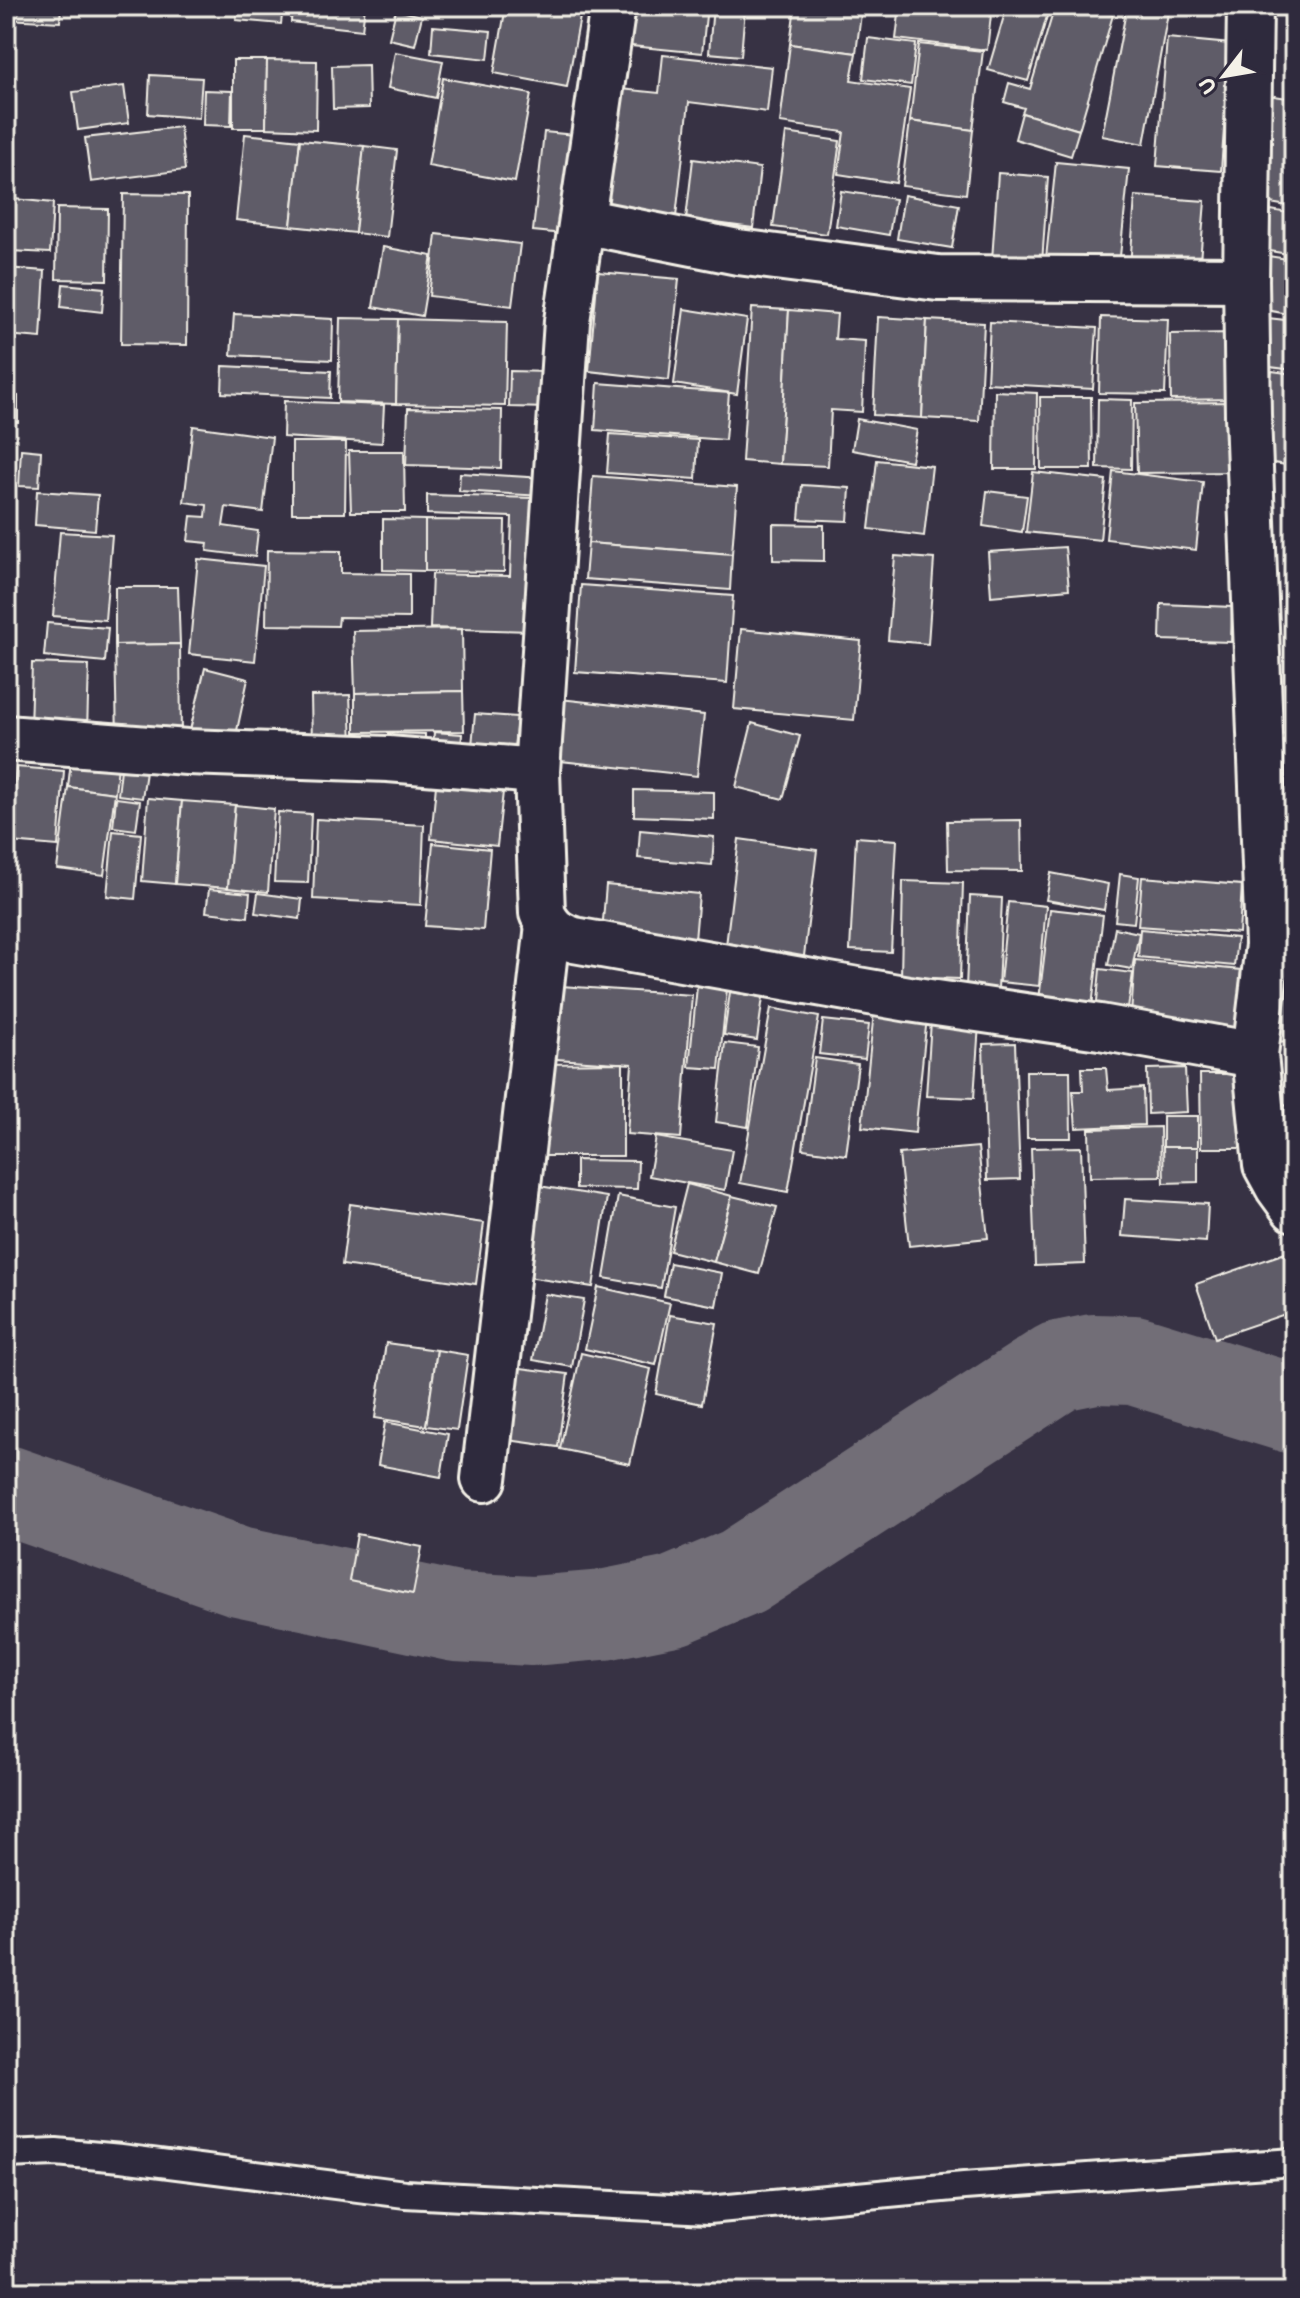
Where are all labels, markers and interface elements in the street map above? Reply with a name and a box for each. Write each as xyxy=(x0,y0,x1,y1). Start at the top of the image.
north arrow xyxy=(1184,36,1264,116)
text: U xyxy=(1192,73,1223,99)

